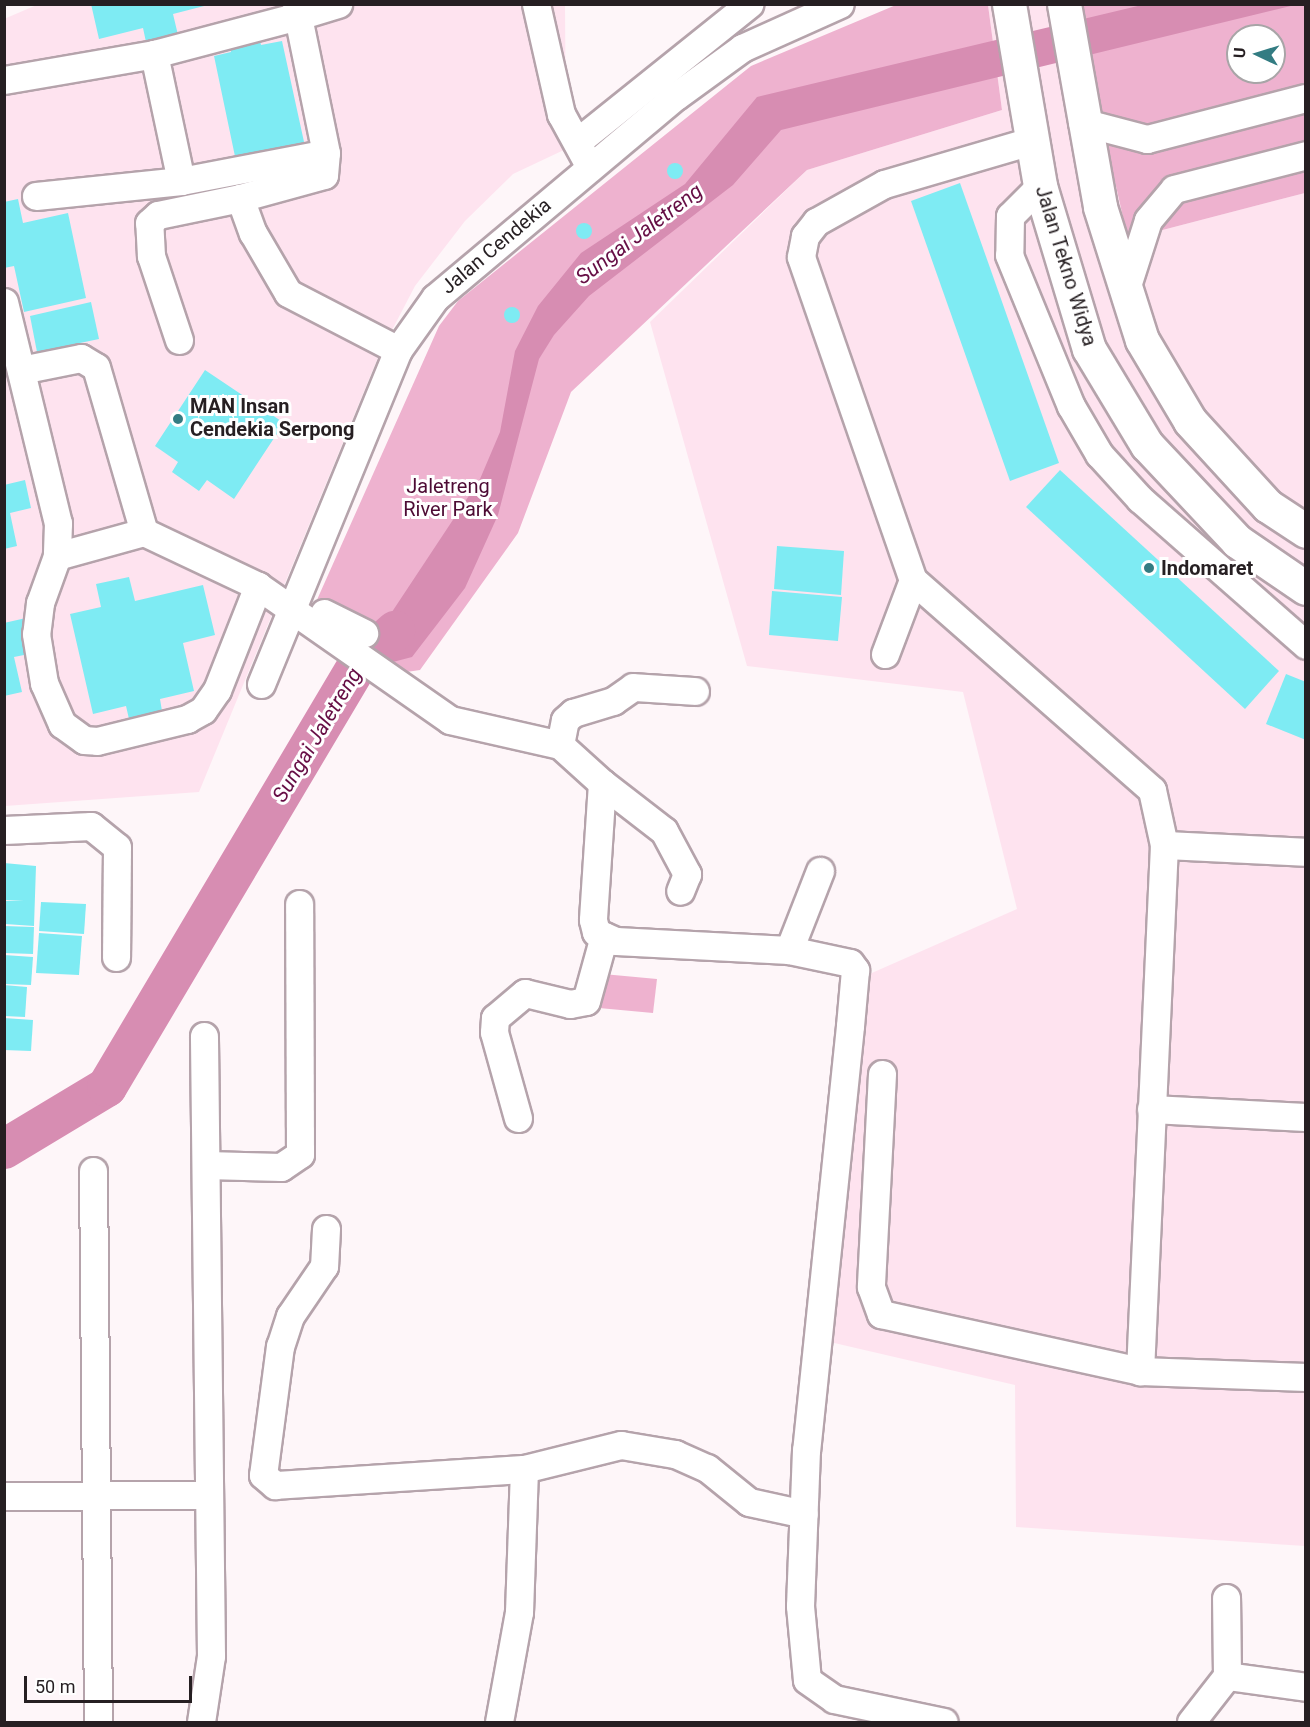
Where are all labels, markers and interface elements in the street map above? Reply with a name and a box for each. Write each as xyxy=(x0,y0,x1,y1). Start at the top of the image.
north arrow xyxy=(1226,24,1286,84)
text: U xyxy=(1230,47,1249,59)
water label: Sungai Jaletreng xyxy=(571,178,707,290)
street label: Jalan Tekno Widya xyxy=(1030,183,1102,349)
street label: Jalan Cendekia xyxy=(436,193,556,299)
place label: MAN Insan Cendekia Serpong xyxy=(190,395,354,442)
marker: MAN Insan Cendekia Serpong xyxy=(171,412,185,426)
park label: Jaletreng River Park xyxy=(403,474,493,521)
place label: Indomaret xyxy=(1161,556,1253,580)
marker: Indomaret xyxy=(1142,561,1156,575)
water label: Sungai Jaletreng xyxy=(267,663,367,807)
scale bar xyxy=(27,1664,195,1702)
text: 50 m xyxy=(35,1676,75,1697)

